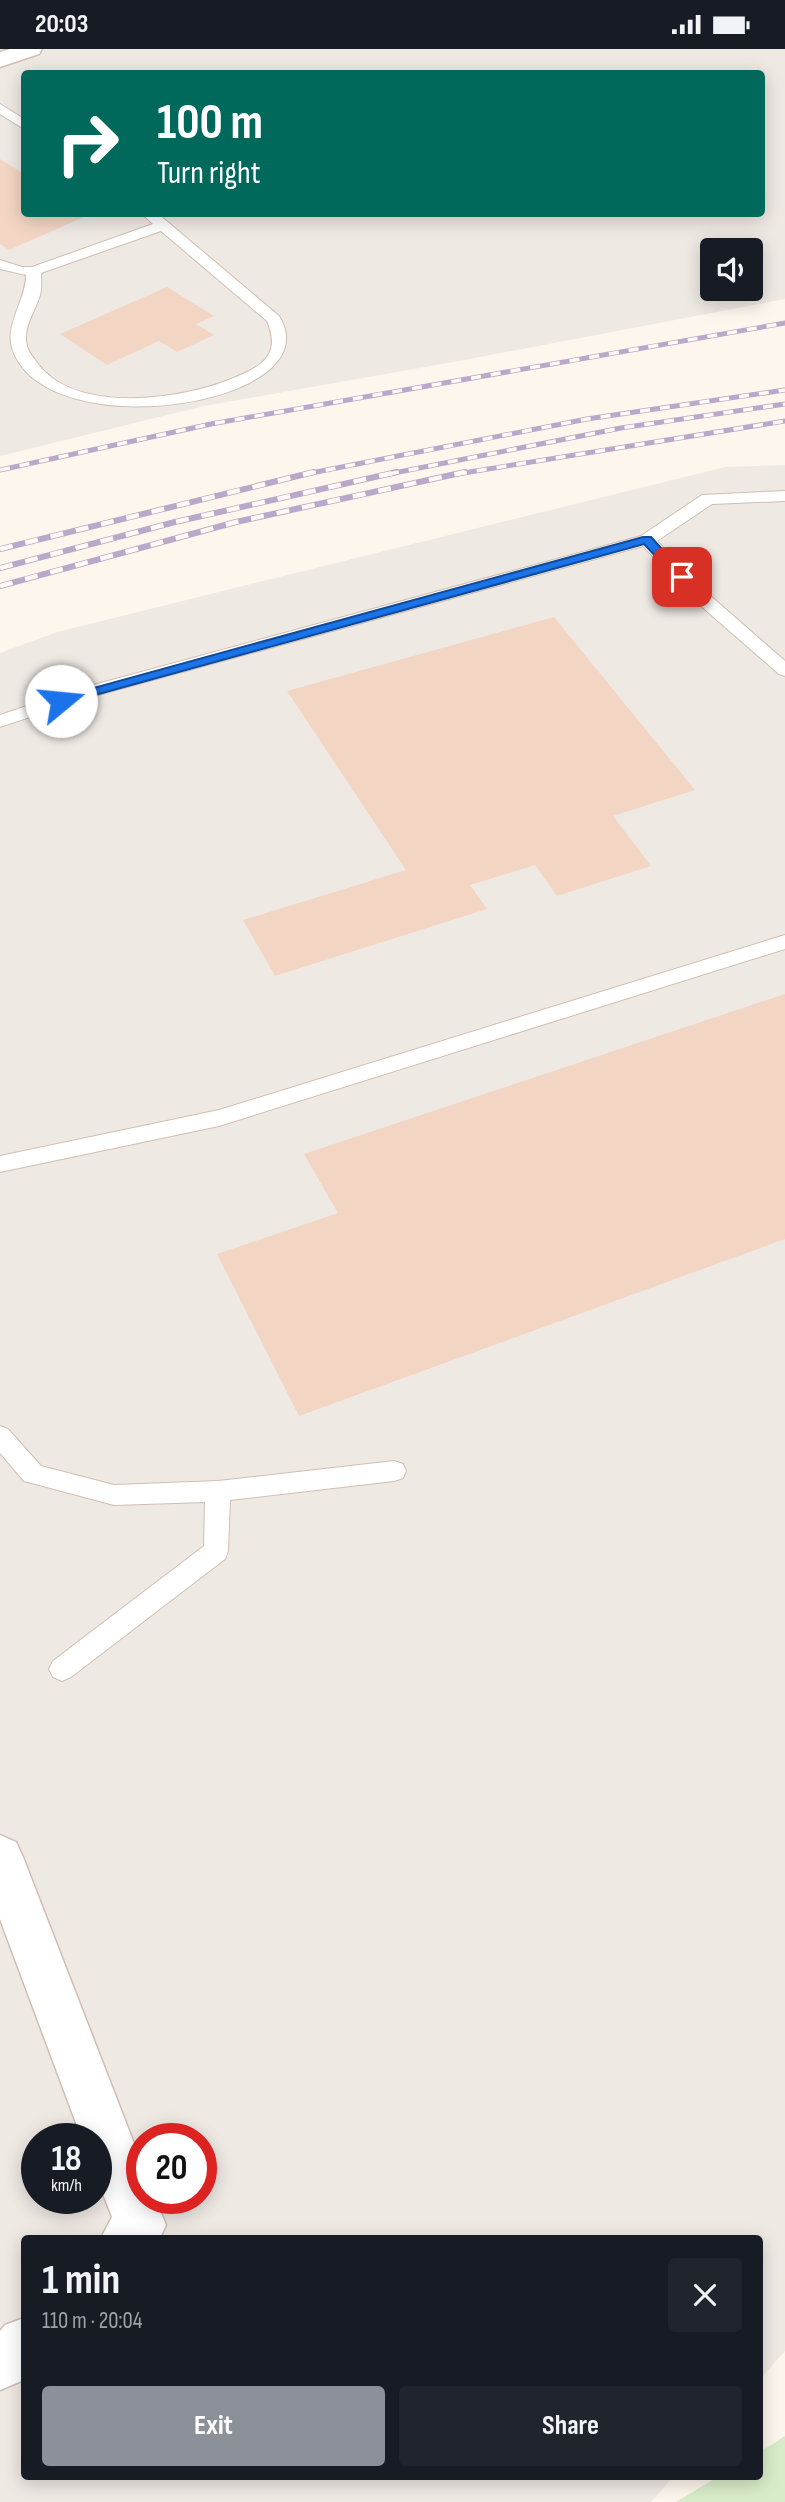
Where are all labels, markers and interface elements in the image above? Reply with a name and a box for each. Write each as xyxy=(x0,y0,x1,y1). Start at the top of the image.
text: 20:03 xyxy=(35,9,88,40)
text: 100 m xyxy=(157,94,263,153)
icon: right xyxy=(42,98,133,189)
text: Turn right xyxy=(157,154,261,193)
map controls xyxy=(700,238,763,301)
button: sound xyxy=(700,238,763,301)
pin xyxy=(652,547,712,607)
icon: arrive xyxy=(663,558,701,596)
position arrow xyxy=(24,664,98,738)
speed limit sign: 20 xyxy=(126,2123,217,2214)
text: 18 xyxy=(51,2138,82,2181)
text: km/h xyxy=(51,2175,82,2196)
text: 1 min xyxy=(42,2255,120,2306)
button: close xyxy=(668,2258,742,2332)
text: 110 m · 20:04 xyxy=(42,2307,142,2335)
button: Exit xyxy=(42,2386,385,2466)
button: Share xyxy=(399,2386,742,2466)

